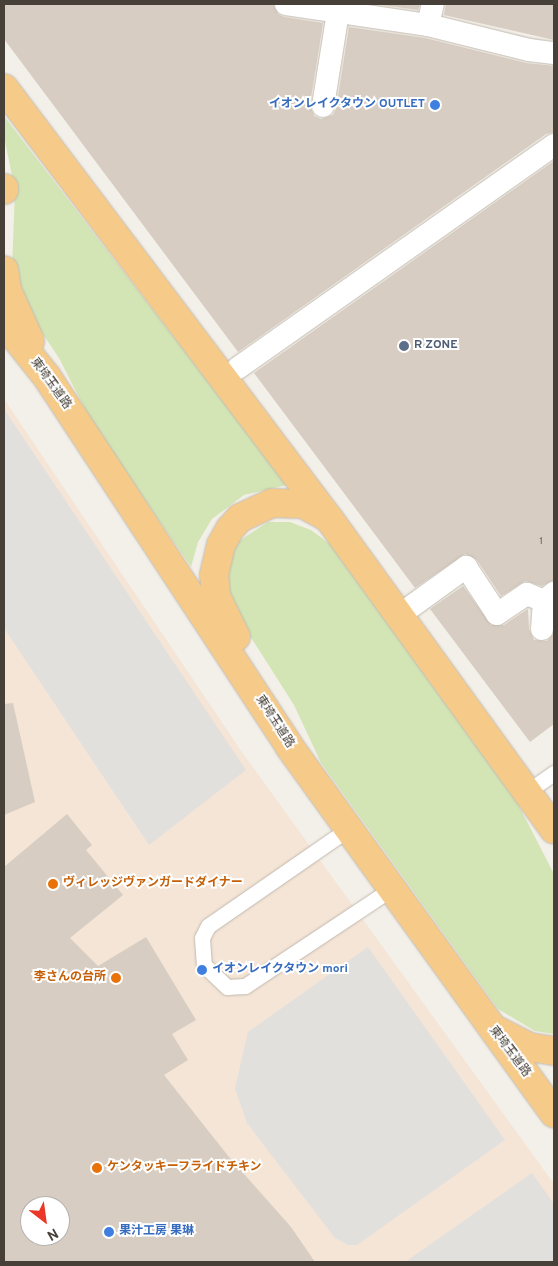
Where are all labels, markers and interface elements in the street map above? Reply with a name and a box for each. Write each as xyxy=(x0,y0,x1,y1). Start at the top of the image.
place label: イオンレイクタウン OUTLET xyxy=(268,98,425,112)
marker: イオンレイクタウン OUTLET xyxy=(429,99,441,111)
place label: R ZONE xyxy=(414,339,458,353)
marker: R ZONE xyxy=(398,340,410,352)
street label: 東埼玉道路 xyxy=(27,355,73,413)
house number: 1 xyxy=(539,536,543,548)
street label: 東埼玉道路 xyxy=(252,693,296,751)
place label: ヴィレッジヴァンガードダイナー xyxy=(63,877,243,891)
marker: ヴィレッジヴァンガードダイナー xyxy=(47,878,59,890)
place label: イオンレイクタウン mori xyxy=(212,963,349,977)
marker: イオンレイクタウン mori xyxy=(196,964,208,976)
place label: 李さんの台所 xyxy=(34,971,106,985)
marker: 李さんの台所 xyxy=(110,972,122,984)
street label: 東埼玉道路 xyxy=(485,1024,533,1080)
place label: ケンタッキーフライドチキン xyxy=(107,1161,263,1175)
marker: ケンタッキーフライドチキン xyxy=(91,1162,103,1174)
north arrow xyxy=(20,1196,70,1246)
text: N xyxy=(44,1224,61,1243)
place label: 果汁工房 果琳 xyxy=(119,1225,194,1239)
marker: 果汁工房 果琳 xyxy=(103,1226,115,1238)

